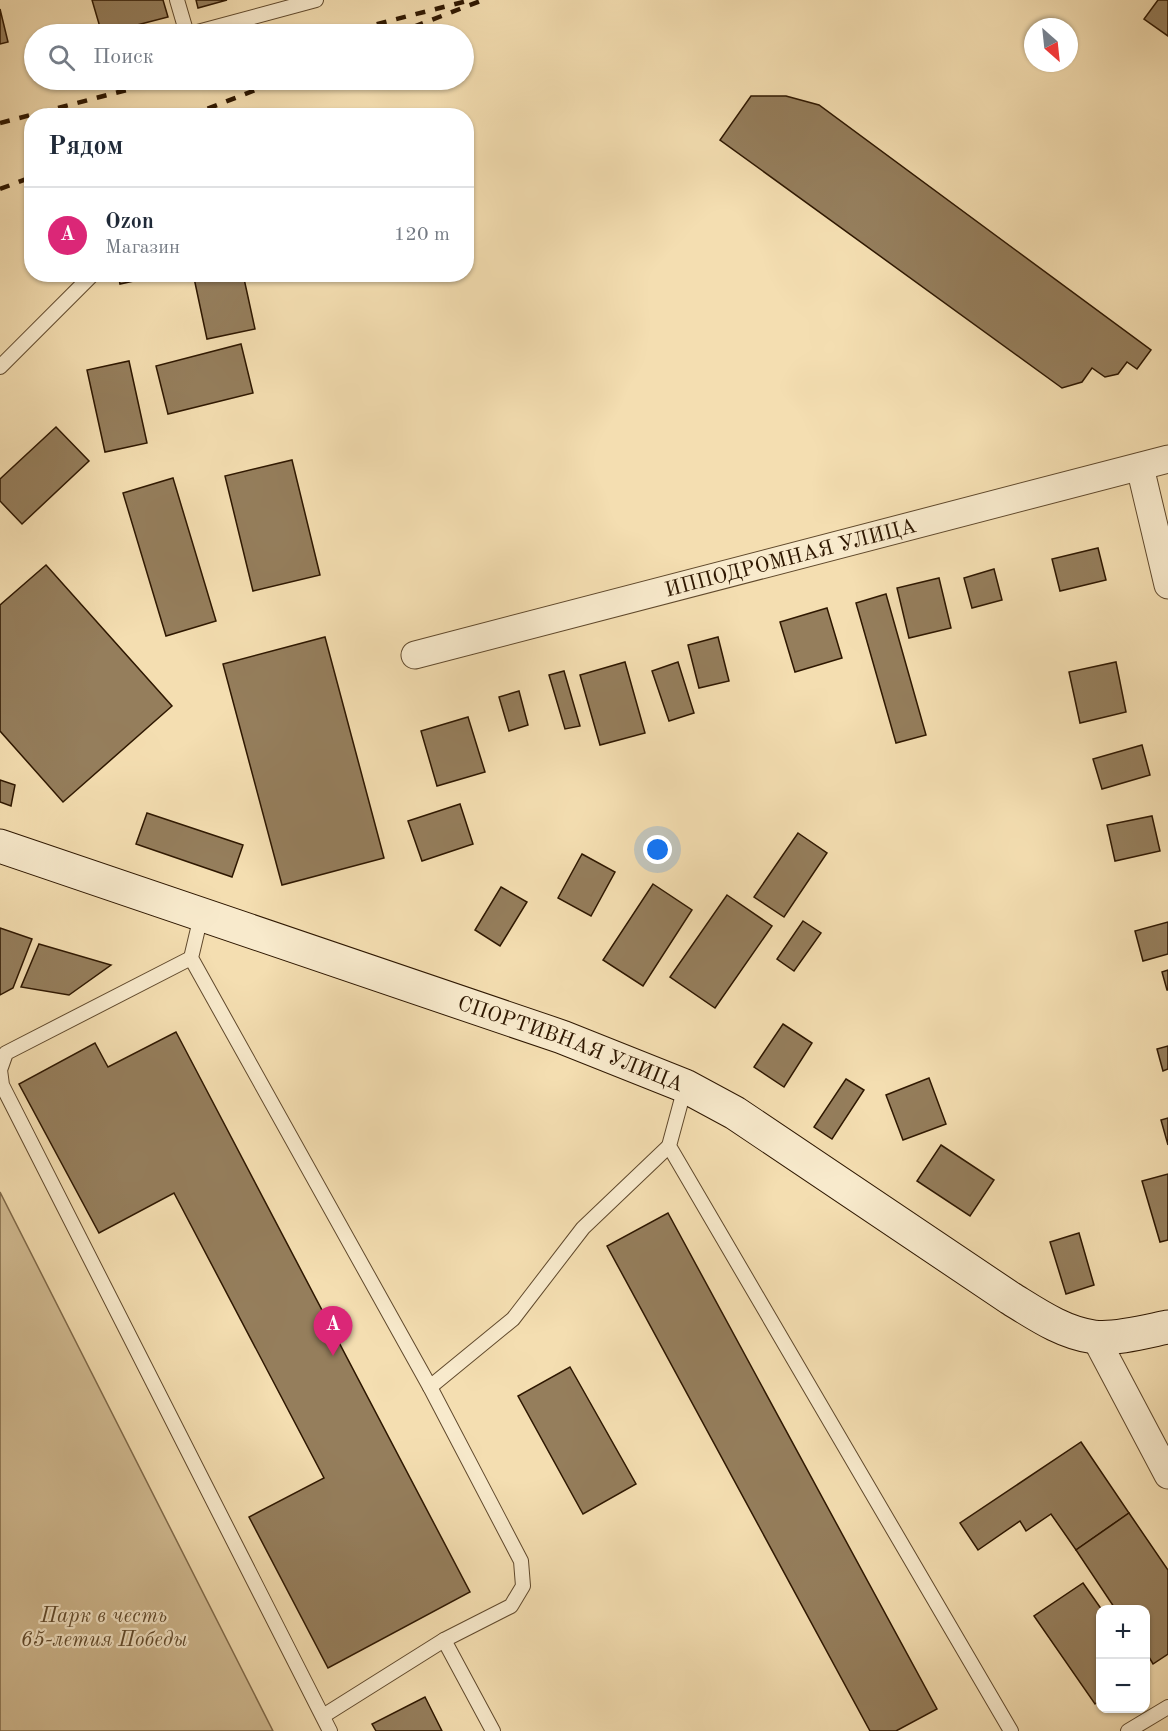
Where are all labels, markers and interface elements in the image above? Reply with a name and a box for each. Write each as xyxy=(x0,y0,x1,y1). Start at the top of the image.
north arrow xyxy=(1024,18,1078,72)
search box xyxy=(24,24,474,90)
icon: search xyxy=(45,41,78,74)
text: Поиск xyxy=(93,46,154,68)
text: Рядом xyxy=(48,134,123,160)
text: Ozon xyxy=(105,211,154,233)
text: A xyxy=(60,225,75,245)
text: 120 m xyxy=(394,225,450,245)
text: Магазин xyxy=(105,238,180,258)
street label: ИППОДРОМНАЯ УЛИЦА xyxy=(663,516,919,602)
your location xyxy=(643,835,672,864)
street label: СПОРТИВНАЯ УЛИЦА xyxy=(455,993,686,1096)
pin: A xyxy=(314,1306,352,1356)
map controls xyxy=(1096,1605,1150,1713)
button: + xyxy=(1096,1605,1150,1659)
park label: Парк в честь 65-летия Победы xyxy=(20,1606,188,1651)
button: − xyxy=(1096,1659,1150,1713)

